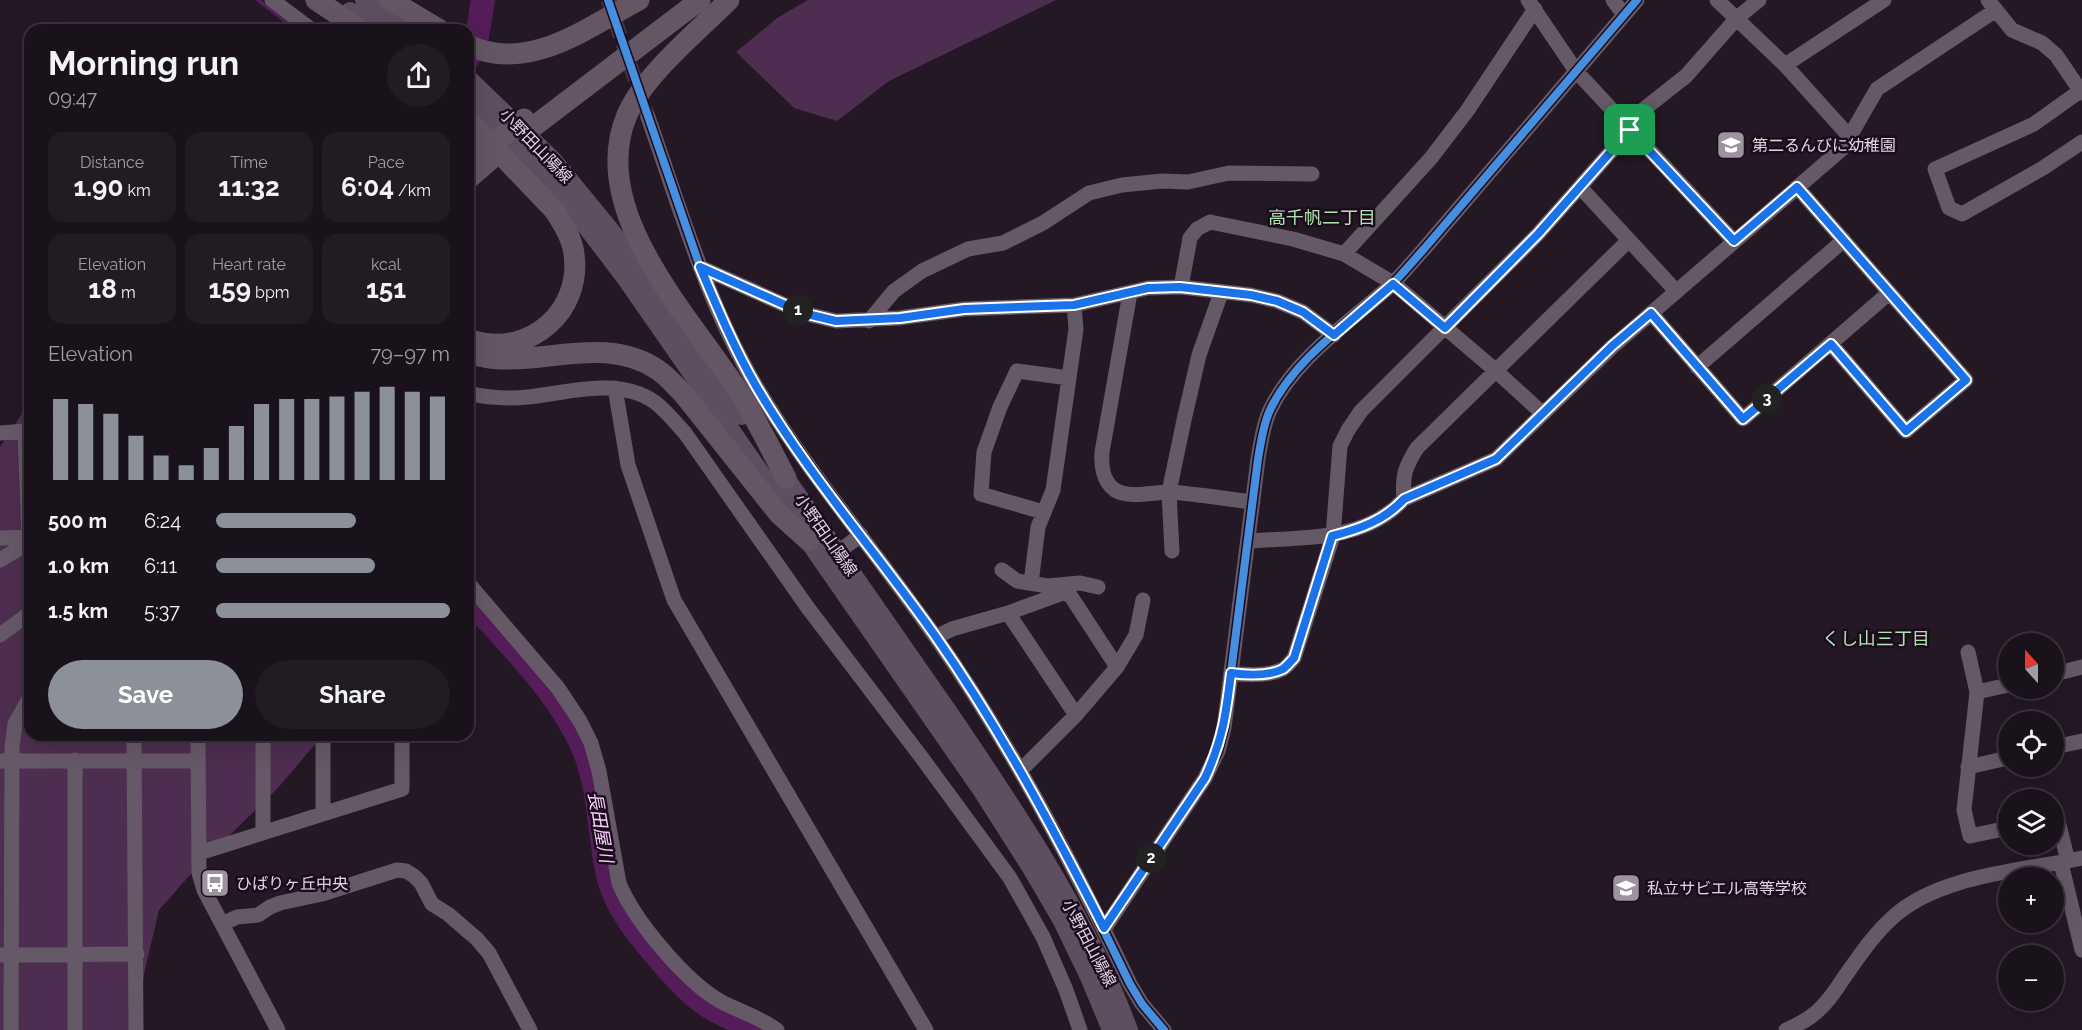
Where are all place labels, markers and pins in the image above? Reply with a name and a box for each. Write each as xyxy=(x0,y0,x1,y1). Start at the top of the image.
pin xyxy=(1604,104,1655,155)
school or university icon: 第二るんびに幼稚園 xyxy=(1715,129,1747,161)
place label: 第二るんびに幼稚園 xyxy=(1752,136,1896,155)
pin: 1 xyxy=(783,295,813,325)
pin: 3 xyxy=(1752,384,1782,414)
pin: 2 xyxy=(1136,843,1166,873)
bus stop icon: ひばりヶ丘中央 xyxy=(199,867,231,899)
school or university icon: 私立サビエル高等学校 xyxy=(1610,872,1642,904)
place label: ひばりヶ丘中央 xyxy=(236,874,348,893)
place label: 私立サビエル高等学校 xyxy=(1647,879,1807,898)

